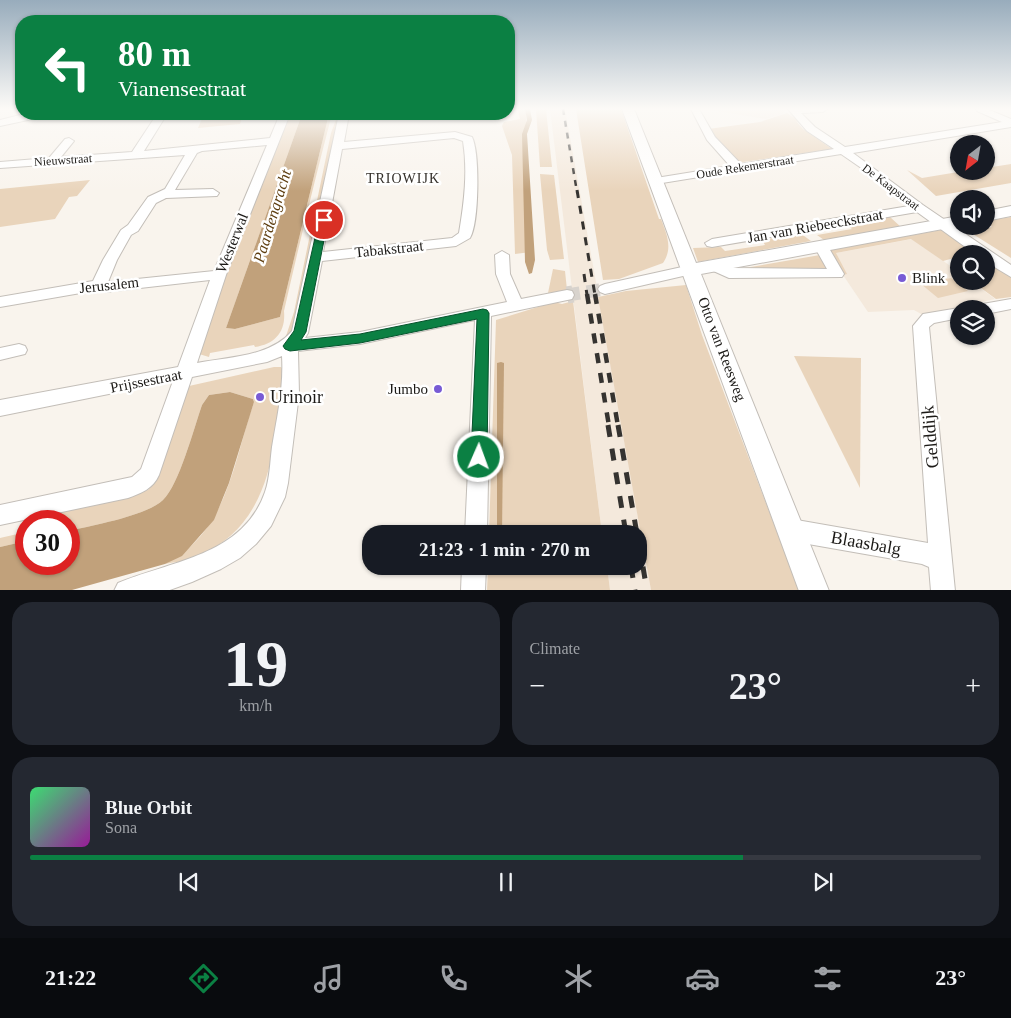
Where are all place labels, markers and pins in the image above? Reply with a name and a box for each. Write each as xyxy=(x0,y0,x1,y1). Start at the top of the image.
pin xyxy=(303,199,345,241)
place label: Blink xyxy=(912,270,946,286)
marker: Blink xyxy=(896,272,908,284)
place label: Jumbo xyxy=(388,381,428,397)
marker: Jumbo xyxy=(432,383,444,395)
place label: Urinoir xyxy=(270,387,323,407)
marker: Urinoir xyxy=(254,391,266,403)

